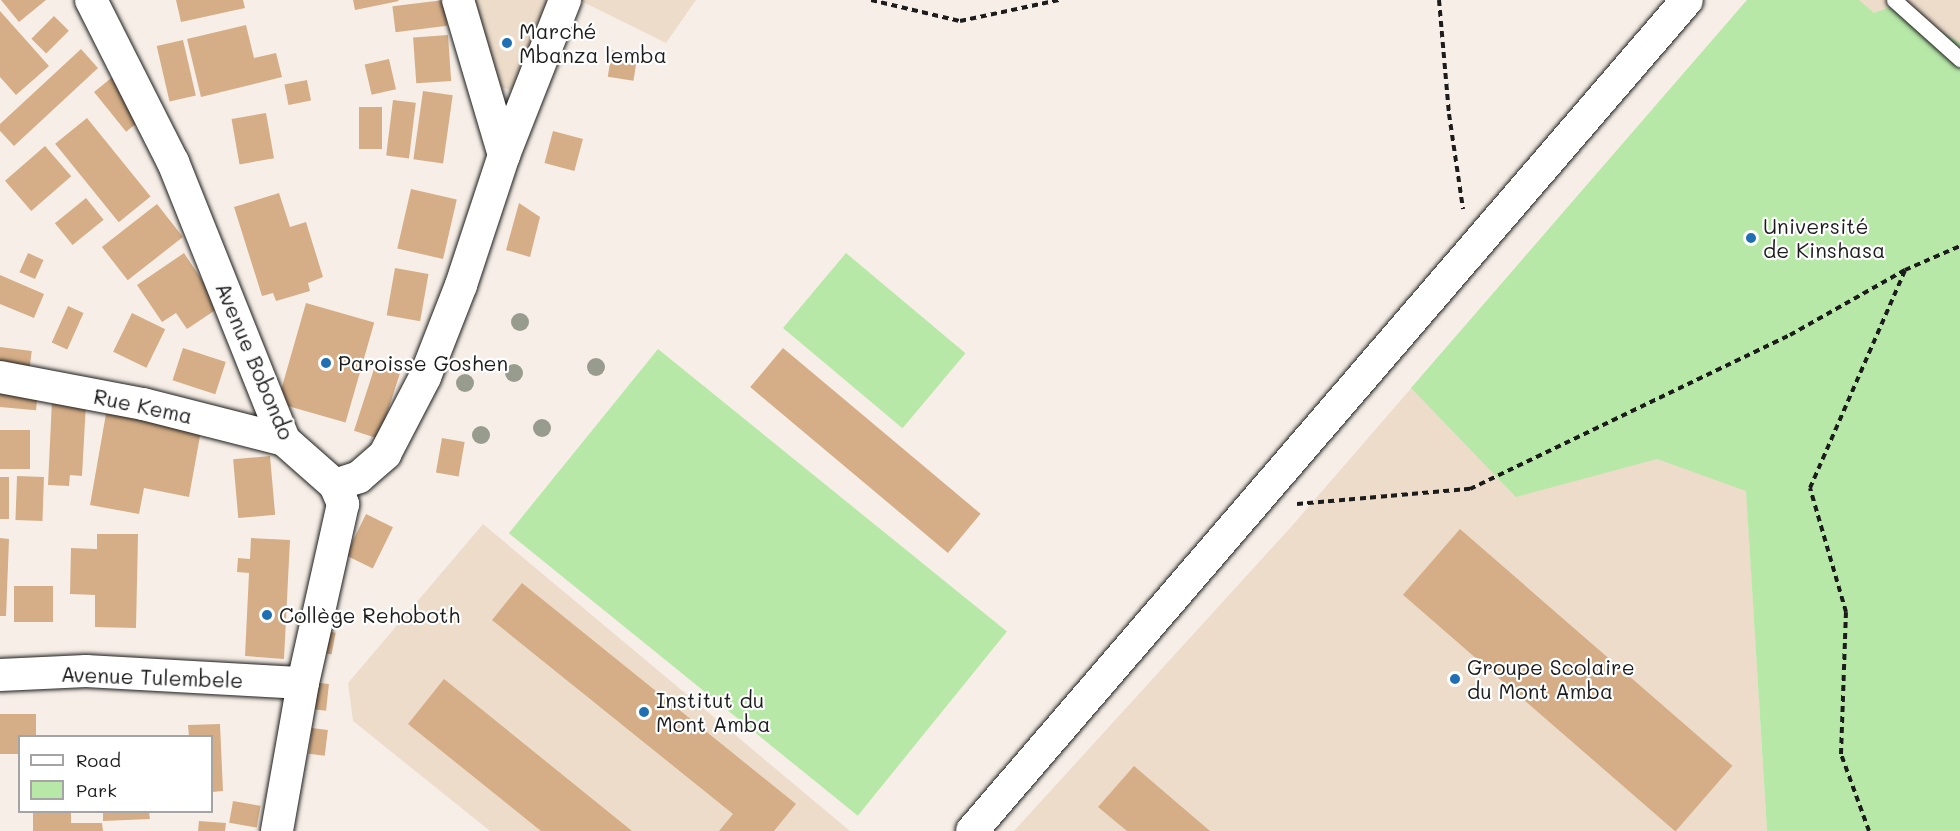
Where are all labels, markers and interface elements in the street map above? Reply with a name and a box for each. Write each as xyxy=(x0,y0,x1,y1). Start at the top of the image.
place label: Marché Mbanza lemba xyxy=(519,18,667,68)
marker: Marché Mbanza lemba xyxy=(500,36,514,50)
place label: Université de Kinshasa xyxy=(1763,213,1885,263)
marker: Université de Kinshasa xyxy=(1744,231,1758,245)
street label: Avenue Bobondo xyxy=(211,279,299,443)
place label: Paroisse Goshen xyxy=(338,350,508,376)
marker: Paroisse Goshen xyxy=(319,356,333,370)
street label: Rue Kema xyxy=(91,383,195,429)
place label: Collège Rehoboth xyxy=(279,602,460,628)
marker: Collège Rehoboth xyxy=(260,608,274,622)
place label: Groupe Scolaire du Mont Amba xyxy=(1467,654,1635,704)
street label: Avenue Tulembele xyxy=(61,661,243,693)
marker: Groupe Scolaire du Mont Amba xyxy=(1448,672,1462,686)
place label: Institut du Mont Amba xyxy=(656,687,771,737)
marker: Institut du Mont Amba xyxy=(637,705,651,719)
legend xyxy=(18,735,213,813)
text: Road xyxy=(76,748,121,772)
text: Park xyxy=(76,778,117,802)

